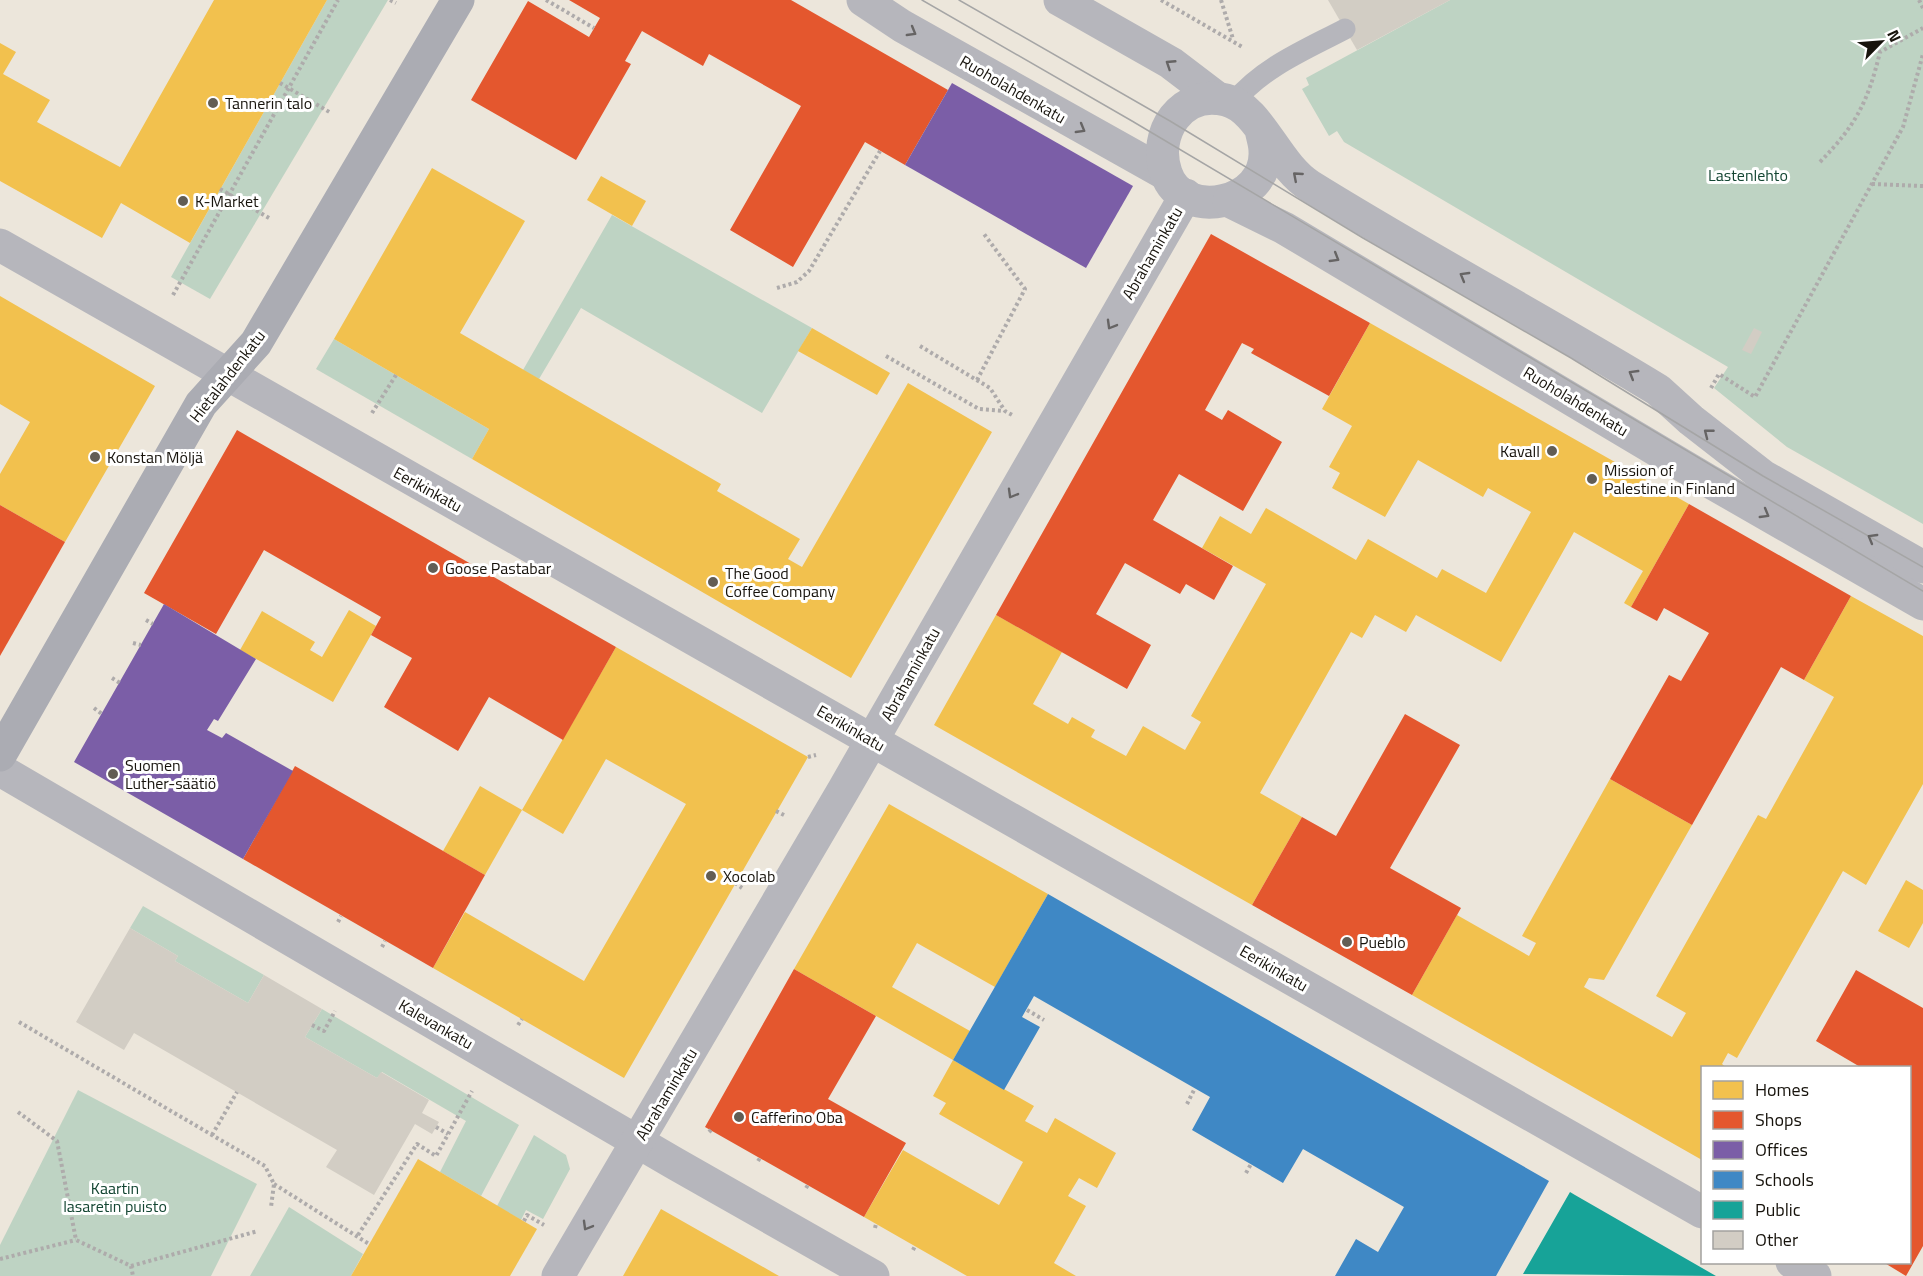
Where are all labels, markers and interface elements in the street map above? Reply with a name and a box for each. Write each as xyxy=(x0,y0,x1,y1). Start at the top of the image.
north arrow xyxy=(1851,12,1911,72)
one-way arrow xyxy=(906,25,916,36)
text: N xyxy=(1881,26,1908,46)
street label: Ruoholahdenkatu xyxy=(955,49,1071,129)
one-way arrow xyxy=(1166,59,1176,71)
place label: Tannerin talo xyxy=(225,91,312,115)
marker: Tannerin talo xyxy=(206,96,220,110)
one-way arrow xyxy=(1075,121,1085,133)
park label: Lastenlehto xyxy=(1708,163,1788,187)
one-way arrow xyxy=(1293,172,1304,183)
place label: K-Market xyxy=(195,189,259,213)
marker: K-Market xyxy=(176,194,190,208)
street label: Abrahaminkatu xyxy=(1116,202,1188,304)
one-way arrow xyxy=(1329,251,1339,262)
one-way arrow xyxy=(1460,272,1470,283)
one-way arrow xyxy=(1106,319,1118,329)
street label: Hietalahdenkatu xyxy=(183,325,271,427)
street label: Ruoholahdenkatu xyxy=(1519,360,1633,442)
one-way arrow xyxy=(1629,370,1639,382)
one-way arrow xyxy=(1704,430,1715,441)
place label: Kavall xyxy=(1500,439,1540,463)
marker: Kavall xyxy=(1545,444,1559,458)
place label: Konstan Möljä xyxy=(107,445,203,469)
marker: Konstan Möljä xyxy=(88,450,102,464)
place label: Mission of Palestine in Finland xyxy=(1604,458,1735,500)
street label: Eerikinkatu xyxy=(389,460,467,518)
marker: Mission of Palestine in Finland xyxy=(1585,472,1599,486)
one-way arrow xyxy=(1008,487,1020,498)
one-way arrow xyxy=(1759,507,1769,518)
one-way arrow xyxy=(1868,534,1878,545)
place label: Goose Pastabar xyxy=(445,556,552,580)
marker: Goose Pastabar xyxy=(426,561,440,575)
place label: The Good Coffee Company xyxy=(725,561,835,603)
marker: The Good Coffee Company xyxy=(706,575,720,589)
street label: Abrahaminkatu xyxy=(874,623,946,725)
street label: Eerikinkatu xyxy=(812,699,890,757)
place label: Suomen Luther-säätiö xyxy=(125,753,216,795)
marker: Suomen Luther-säätiö xyxy=(106,767,120,781)
place label: Xocolab xyxy=(723,864,776,888)
marker: Xocolab xyxy=(704,869,718,883)
place label: Pueblo xyxy=(1359,930,1406,954)
marker: Pueblo xyxy=(1340,935,1354,949)
street label: Eerikinkatu xyxy=(1235,939,1313,997)
street label: Kalevankatu xyxy=(394,993,478,1055)
street label: Abrahaminkatu xyxy=(629,1044,703,1144)
legend xyxy=(1701,1066,1911,1264)
text: Homes xyxy=(1755,1076,1809,1103)
place label: Cafferino Oba xyxy=(751,1105,843,1129)
text: Shops xyxy=(1755,1106,1802,1133)
marker: Cafferino Oba xyxy=(732,1110,746,1124)
text: Offices xyxy=(1755,1136,1808,1163)
text: Schools xyxy=(1755,1166,1814,1193)
park label: Kaartin lasaretin puisto xyxy=(63,1176,167,1218)
text: Public xyxy=(1755,1196,1801,1223)
one-way arrow xyxy=(583,1220,595,1230)
text: Other xyxy=(1755,1226,1798,1253)

